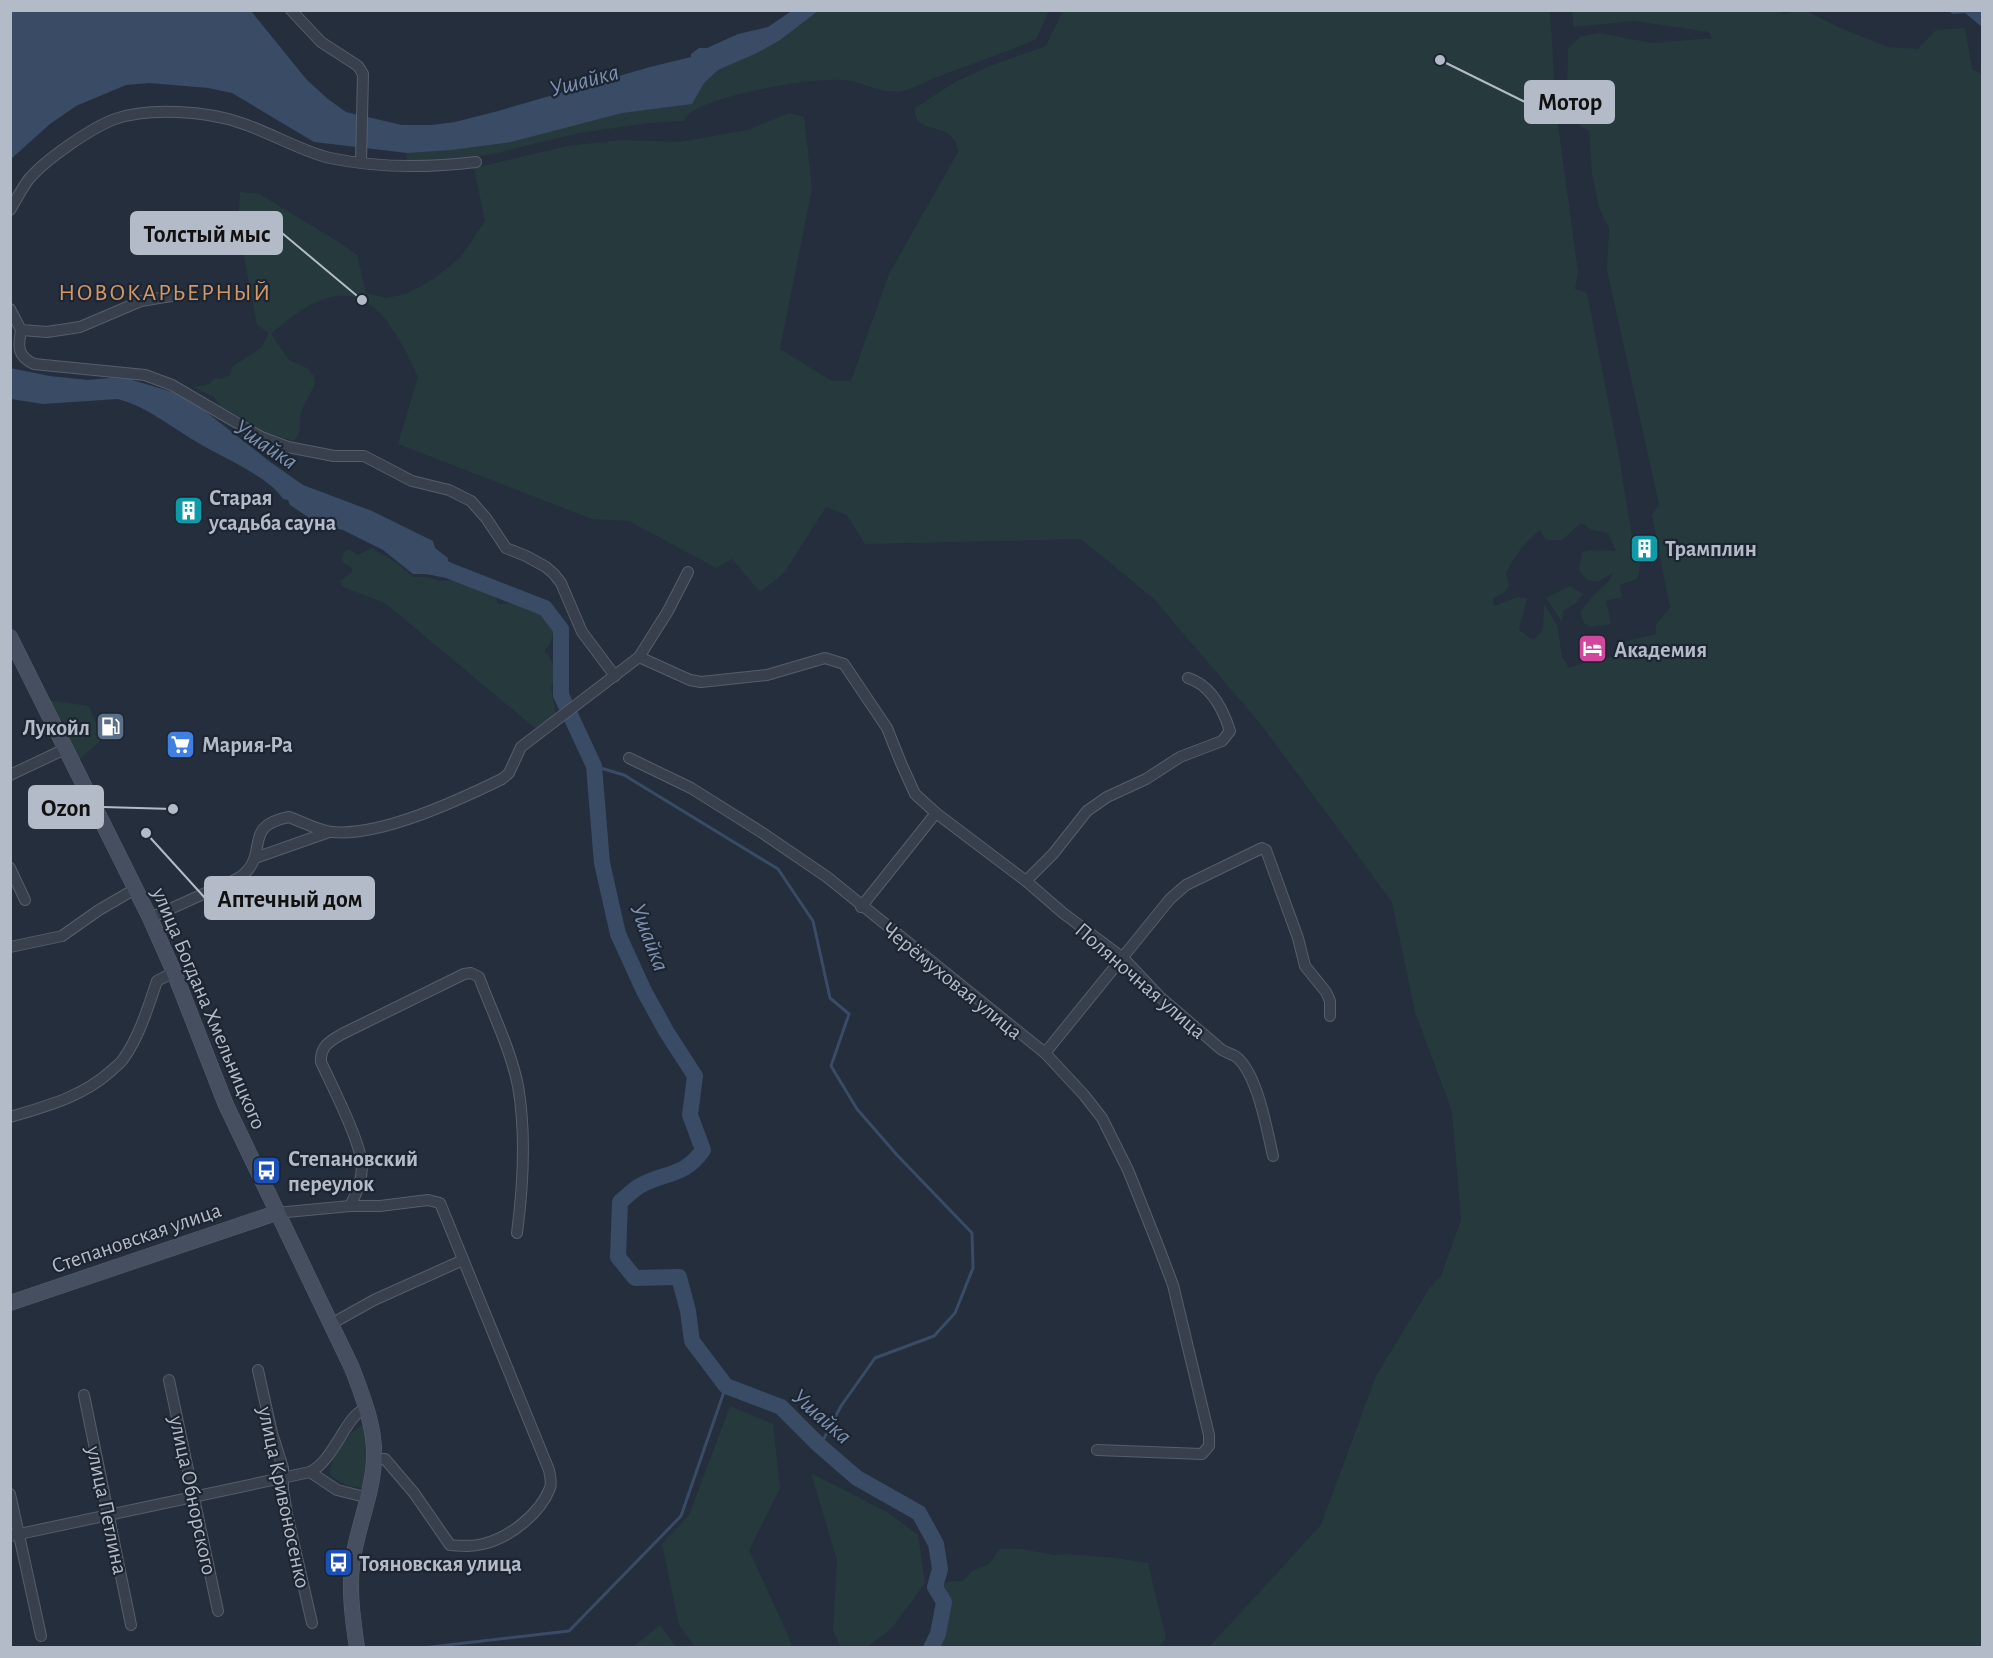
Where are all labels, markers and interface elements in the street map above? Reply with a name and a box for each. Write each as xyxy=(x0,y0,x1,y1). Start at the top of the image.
water label: Ушайка xyxy=(547,60,621,102)
callout: Мотор xyxy=(1525,81,1614,123)
text: Мотор xyxy=(1538,91,1602,115)
callout: Толстый мыс xyxy=(131,212,282,254)
text: Толстый мыс xyxy=(143,223,271,247)
district label: НОВОКАРЬЕРНЫЙ xyxy=(58,281,272,305)
water label: Ушайка xyxy=(230,415,301,474)
place label: Старая усадьба сауна xyxy=(208,487,336,535)
building icon: Старая усадьба сауна xyxy=(172,494,204,526)
building icon: Трамплин xyxy=(1628,532,1660,564)
place label: Трамплин xyxy=(1665,538,1757,560)
hotel icon: Академия xyxy=(1577,633,1609,665)
place label: Академия xyxy=(1614,639,1707,661)
fuel station icon: Лукойл xyxy=(95,711,127,743)
place label: Лукойл xyxy=(22,717,90,740)
supermarket icon: Мария-Ра xyxy=(165,728,197,760)
place label: Мария-Ра xyxy=(202,734,293,756)
callout: Ozon xyxy=(29,786,103,828)
text: Ozon xyxy=(41,797,91,821)
callout: Аптечный дом xyxy=(205,877,374,919)
street label: улица Богдана Хмельницкого xyxy=(148,883,270,1132)
text: Аптечный дом xyxy=(217,888,363,912)
water label: Ушайка xyxy=(625,900,673,975)
street label: Черёмуховая улица xyxy=(878,918,1026,1044)
street label: Поляночная улица xyxy=(1071,918,1210,1043)
place label: Степановский переулок xyxy=(288,1148,418,1196)
bus stop icon: Степановский переулок xyxy=(251,1155,283,1187)
street label: Степановская улица xyxy=(49,1199,224,1277)
water label: Ушайка xyxy=(787,1385,856,1449)
street label: улица Кривоносенко xyxy=(254,1404,314,1590)
street label: улица Обнорского xyxy=(165,1413,221,1577)
street label: улица Петлина xyxy=(82,1443,131,1577)
bus stop icon: Тояновская улица xyxy=(322,1547,354,1579)
place label: Тояновская улица xyxy=(359,1553,522,1576)

